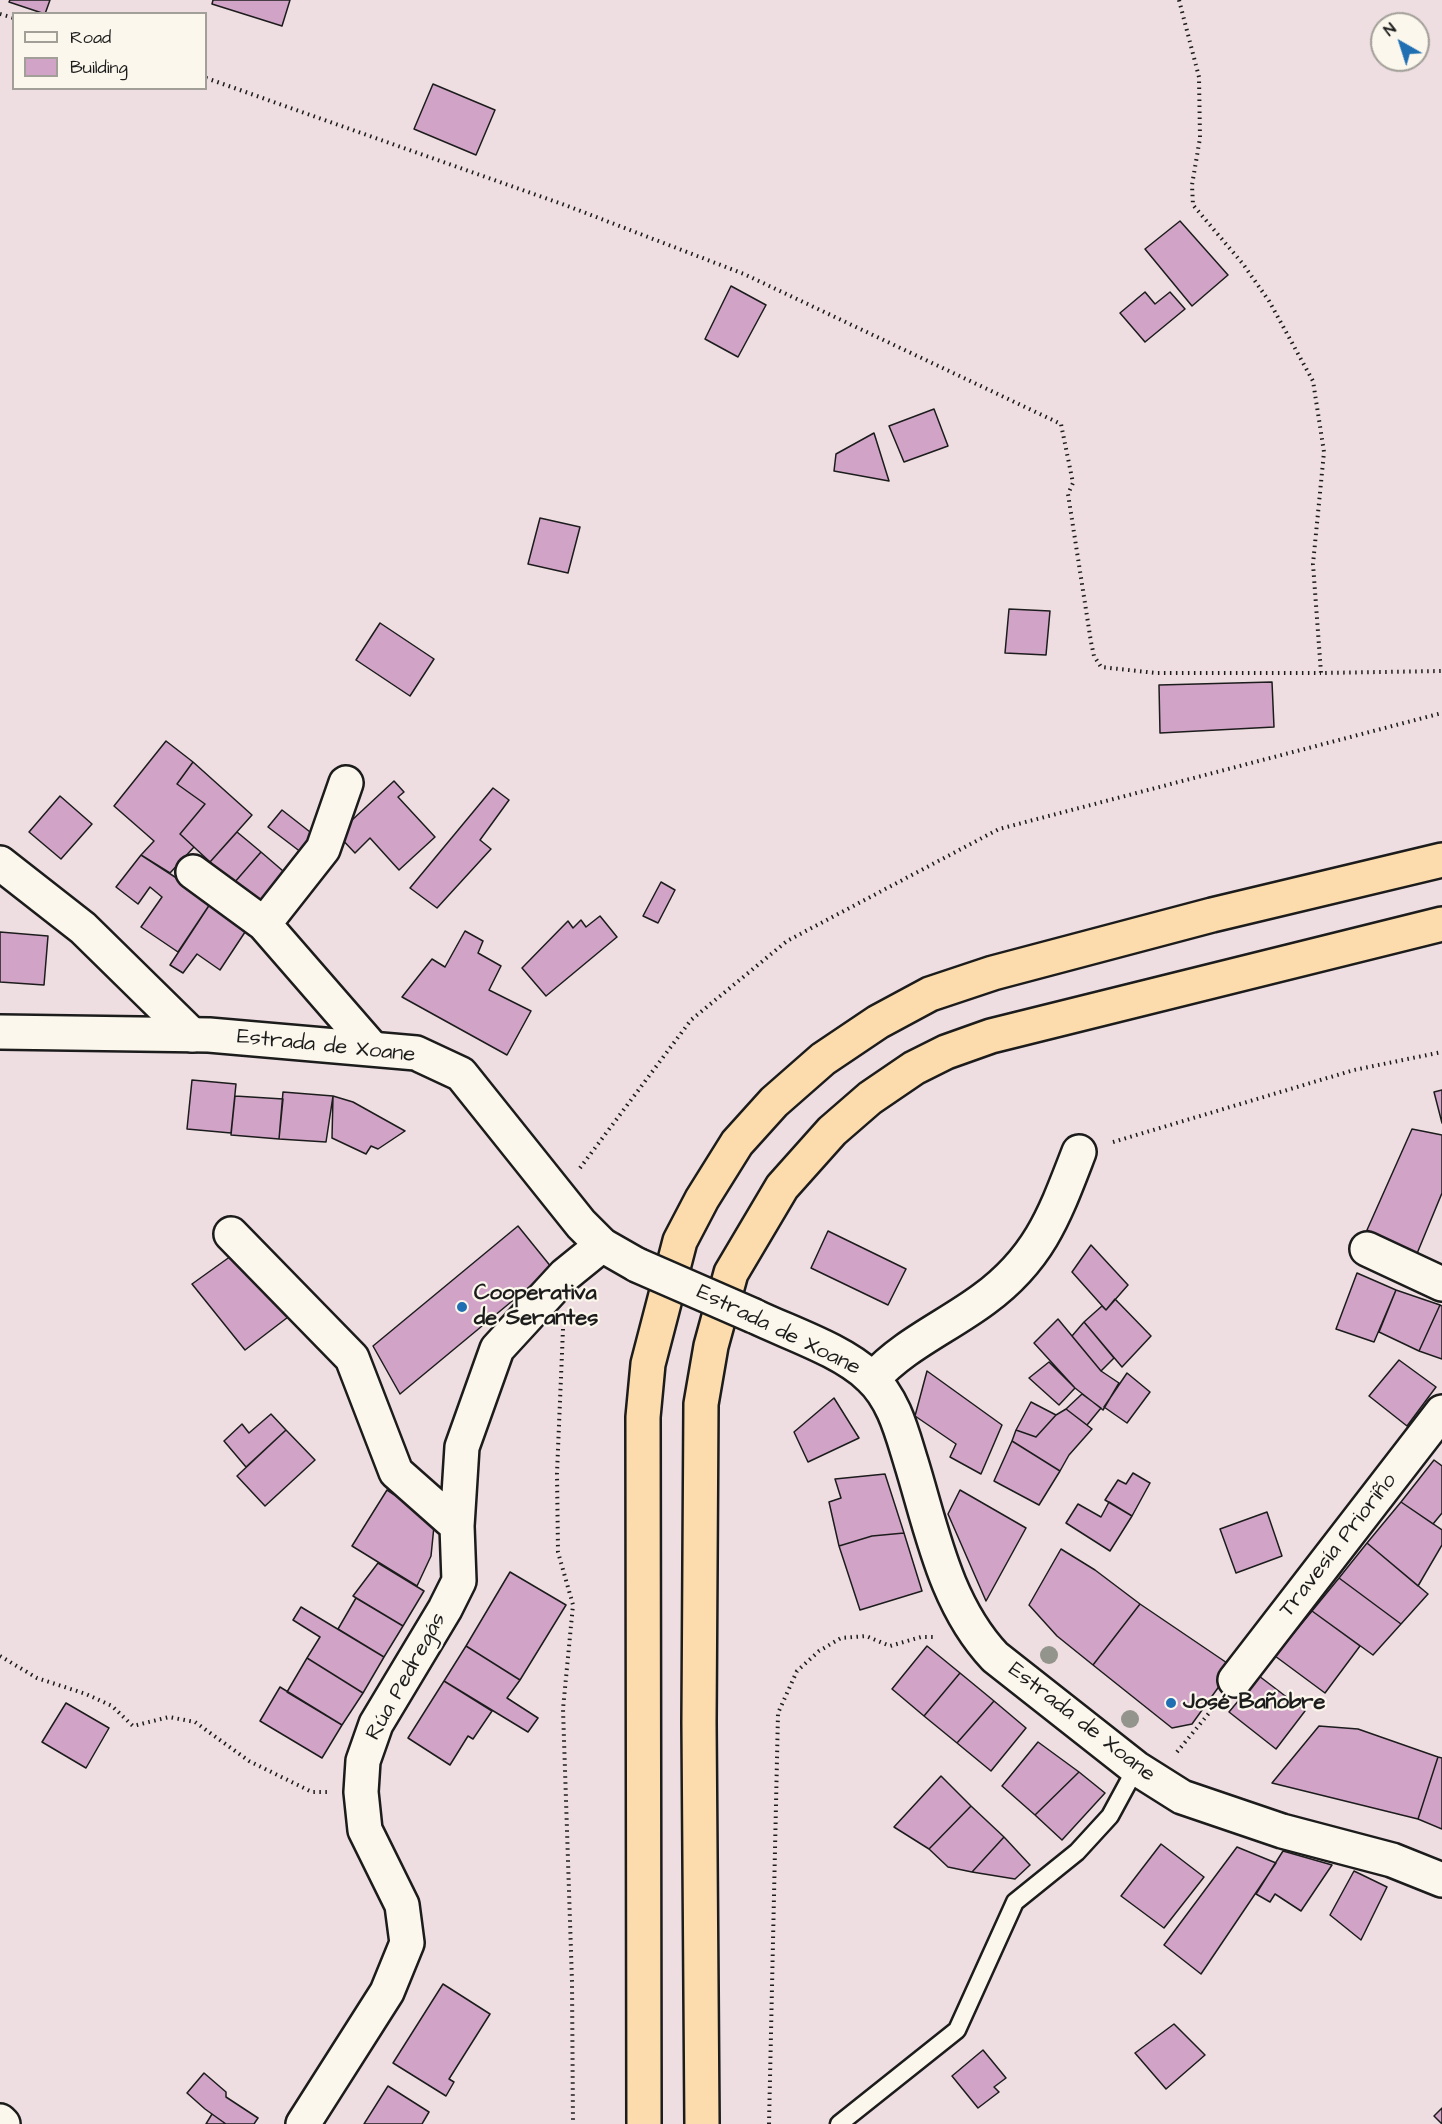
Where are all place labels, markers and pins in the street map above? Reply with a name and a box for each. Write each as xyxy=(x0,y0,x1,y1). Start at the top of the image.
place label: Cooperativa de Serantes xyxy=(474,1281,598,1332)
marker: Cooperativa de Serantes xyxy=(455,1300,469,1314)
place label: José Bañobre xyxy=(1183,1690,1325,1716)
marker: José Bañobre xyxy=(1164,1696,1178,1710)

